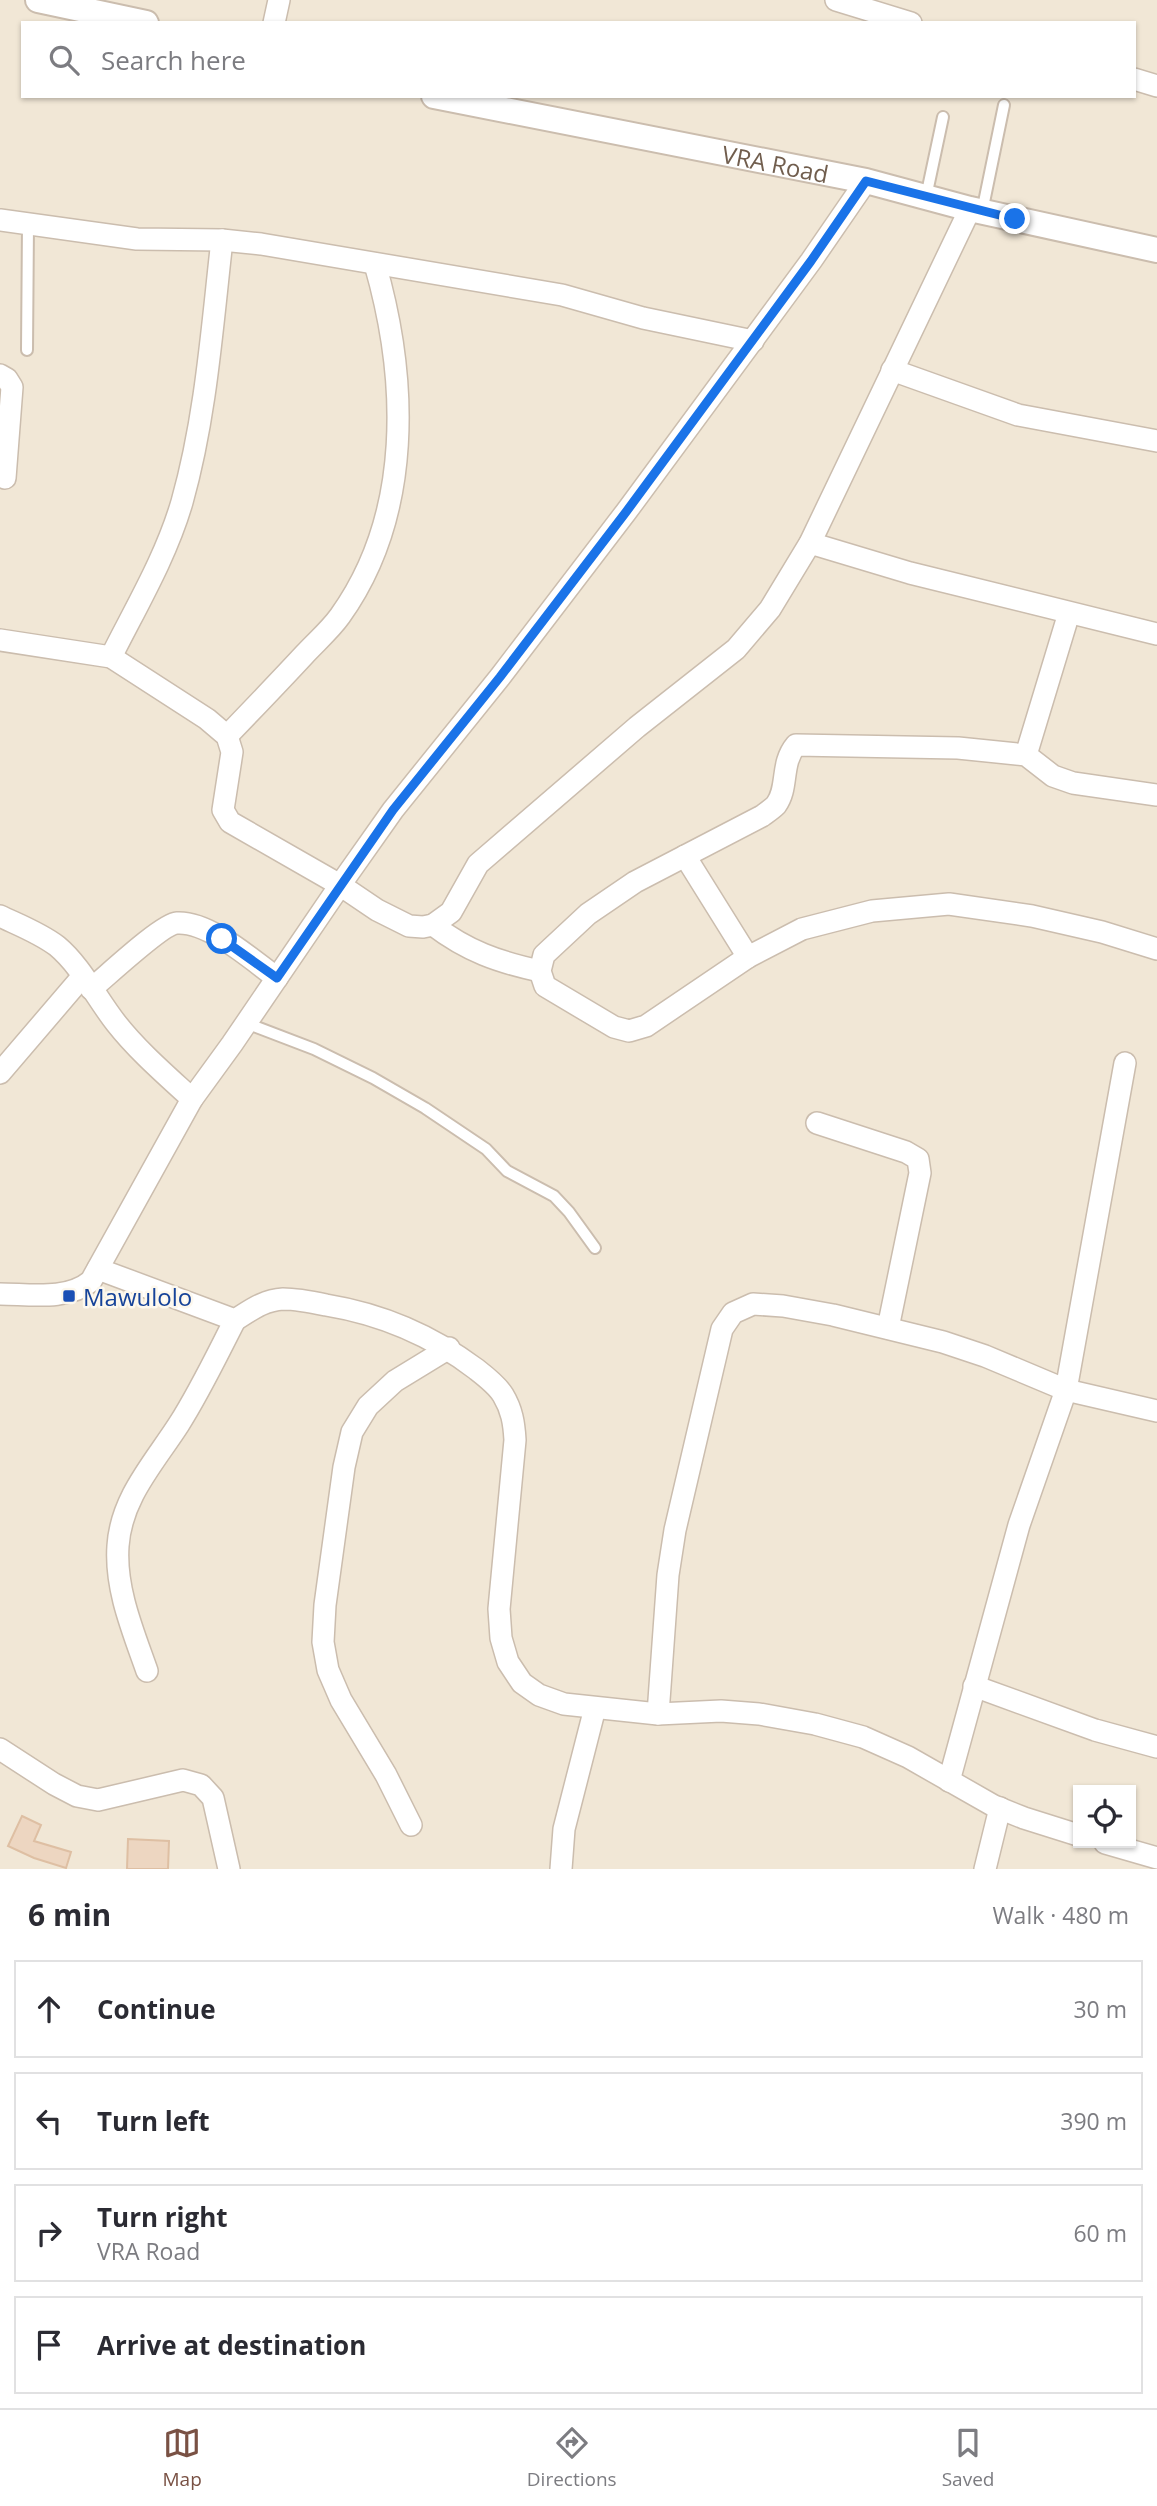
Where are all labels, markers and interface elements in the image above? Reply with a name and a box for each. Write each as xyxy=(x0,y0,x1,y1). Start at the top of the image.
search box xyxy=(21,21,1136,98)
icon: search xyxy=(45,41,83,79)
text: Search here xyxy=(101,42,246,78)
street label: VRA Road xyxy=(719,137,832,190)
route end xyxy=(999,203,1030,234)
route start xyxy=(206,923,237,954)
place label: Mawulolo xyxy=(83,1280,192,1313)
marker: Mawulolo xyxy=(61,1288,77,1304)
map controls xyxy=(1073,1785,1136,1848)
button: locate xyxy=(1073,1785,1136,1848)
text: 6 min xyxy=(28,1894,111,1935)
text: Walk · 480 m xyxy=(992,1899,1129,1931)
icon: ahead xyxy=(30,1990,68,2028)
text: Continue xyxy=(97,1991,216,2027)
text: 30 m xyxy=(1073,1993,1127,2025)
icon: left xyxy=(30,2102,68,2140)
text: Turn left xyxy=(97,2103,209,2139)
text: 390 m xyxy=(1060,2105,1127,2137)
text: Turn right xyxy=(97,2199,228,2235)
icon: right xyxy=(30,2214,68,2252)
text: 60 m xyxy=(1073,2217,1127,2249)
text: VRA Road xyxy=(97,2235,200,2267)
icon: arrive xyxy=(30,2326,68,2364)
text: Arrive at destination xyxy=(97,2327,366,2363)
tab: Map xyxy=(163,2424,202,2492)
tab: Directions xyxy=(527,2424,617,2492)
tab: Saved xyxy=(942,2424,994,2492)

